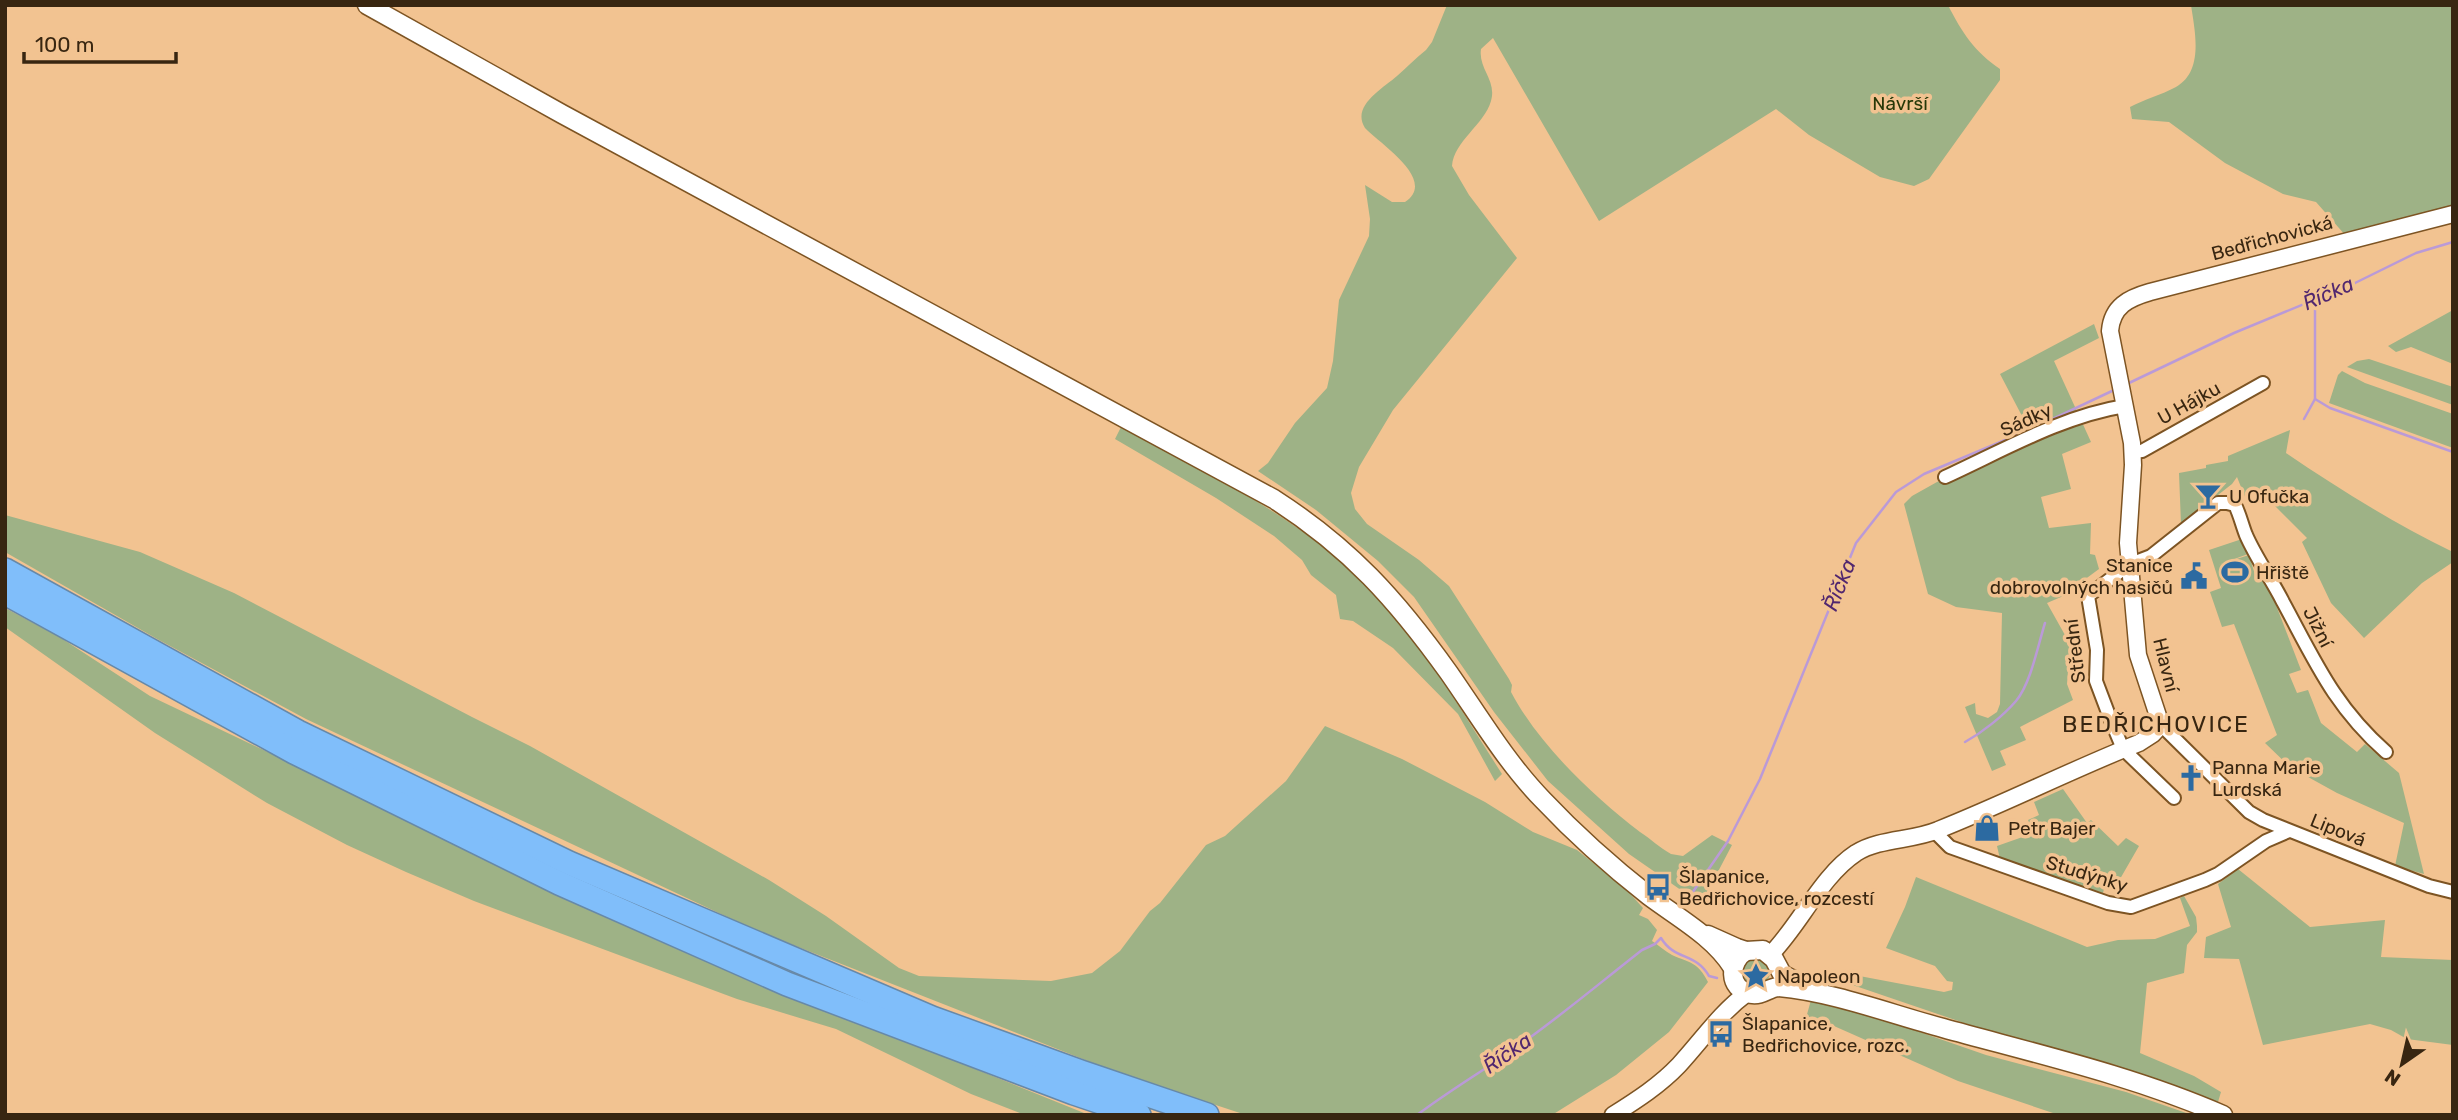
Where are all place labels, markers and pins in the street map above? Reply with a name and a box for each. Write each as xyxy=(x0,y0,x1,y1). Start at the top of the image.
bar icon: U Ofučka xyxy=(2193,481,2223,511)
place label: U Ofučka xyxy=(2229,485,2309,508)
place label: Stanice dobrovolných hasičů xyxy=(1990,554,2173,599)
sports icon: Hřiště xyxy=(2220,557,2250,587)
public building icon: Stanice dobrovolných hasičů xyxy=(2179,561,2209,591)
place label: Hřiště xyxy=(2256,561,2309,584)
place label: Panna Marie Lurdská xyxy=(2212,756,2321,801)
church icon: Panna Marie Lurdská xyxy=(2176,763,2206,793)
shop icon: Petr Bajer xyxy=(1972,813,2002,843)
place label: Petr Bajer xyxy=(2008,817,2096,840)
place label: Šlapanice, Bedřichovice, rozcestí xyxy=(1679,865,1875,910)
bus stop icon: Šlapanice, Bedřichovice, rozcestí xyxy=(1643,872,1673,902)
place icon: Napoleon xyxy=(1741,961,1771,991)
place label: Napoleon xyxy=(1777,965,1861,988)
place label: Šlapanice, Bedřichovice, rozc. xyxy=(1742,1012,1909,1057)
bus stop icon: Šlapanice, Bedřichovice, rozc. xyxy=(1706,1019,1736,1049)

